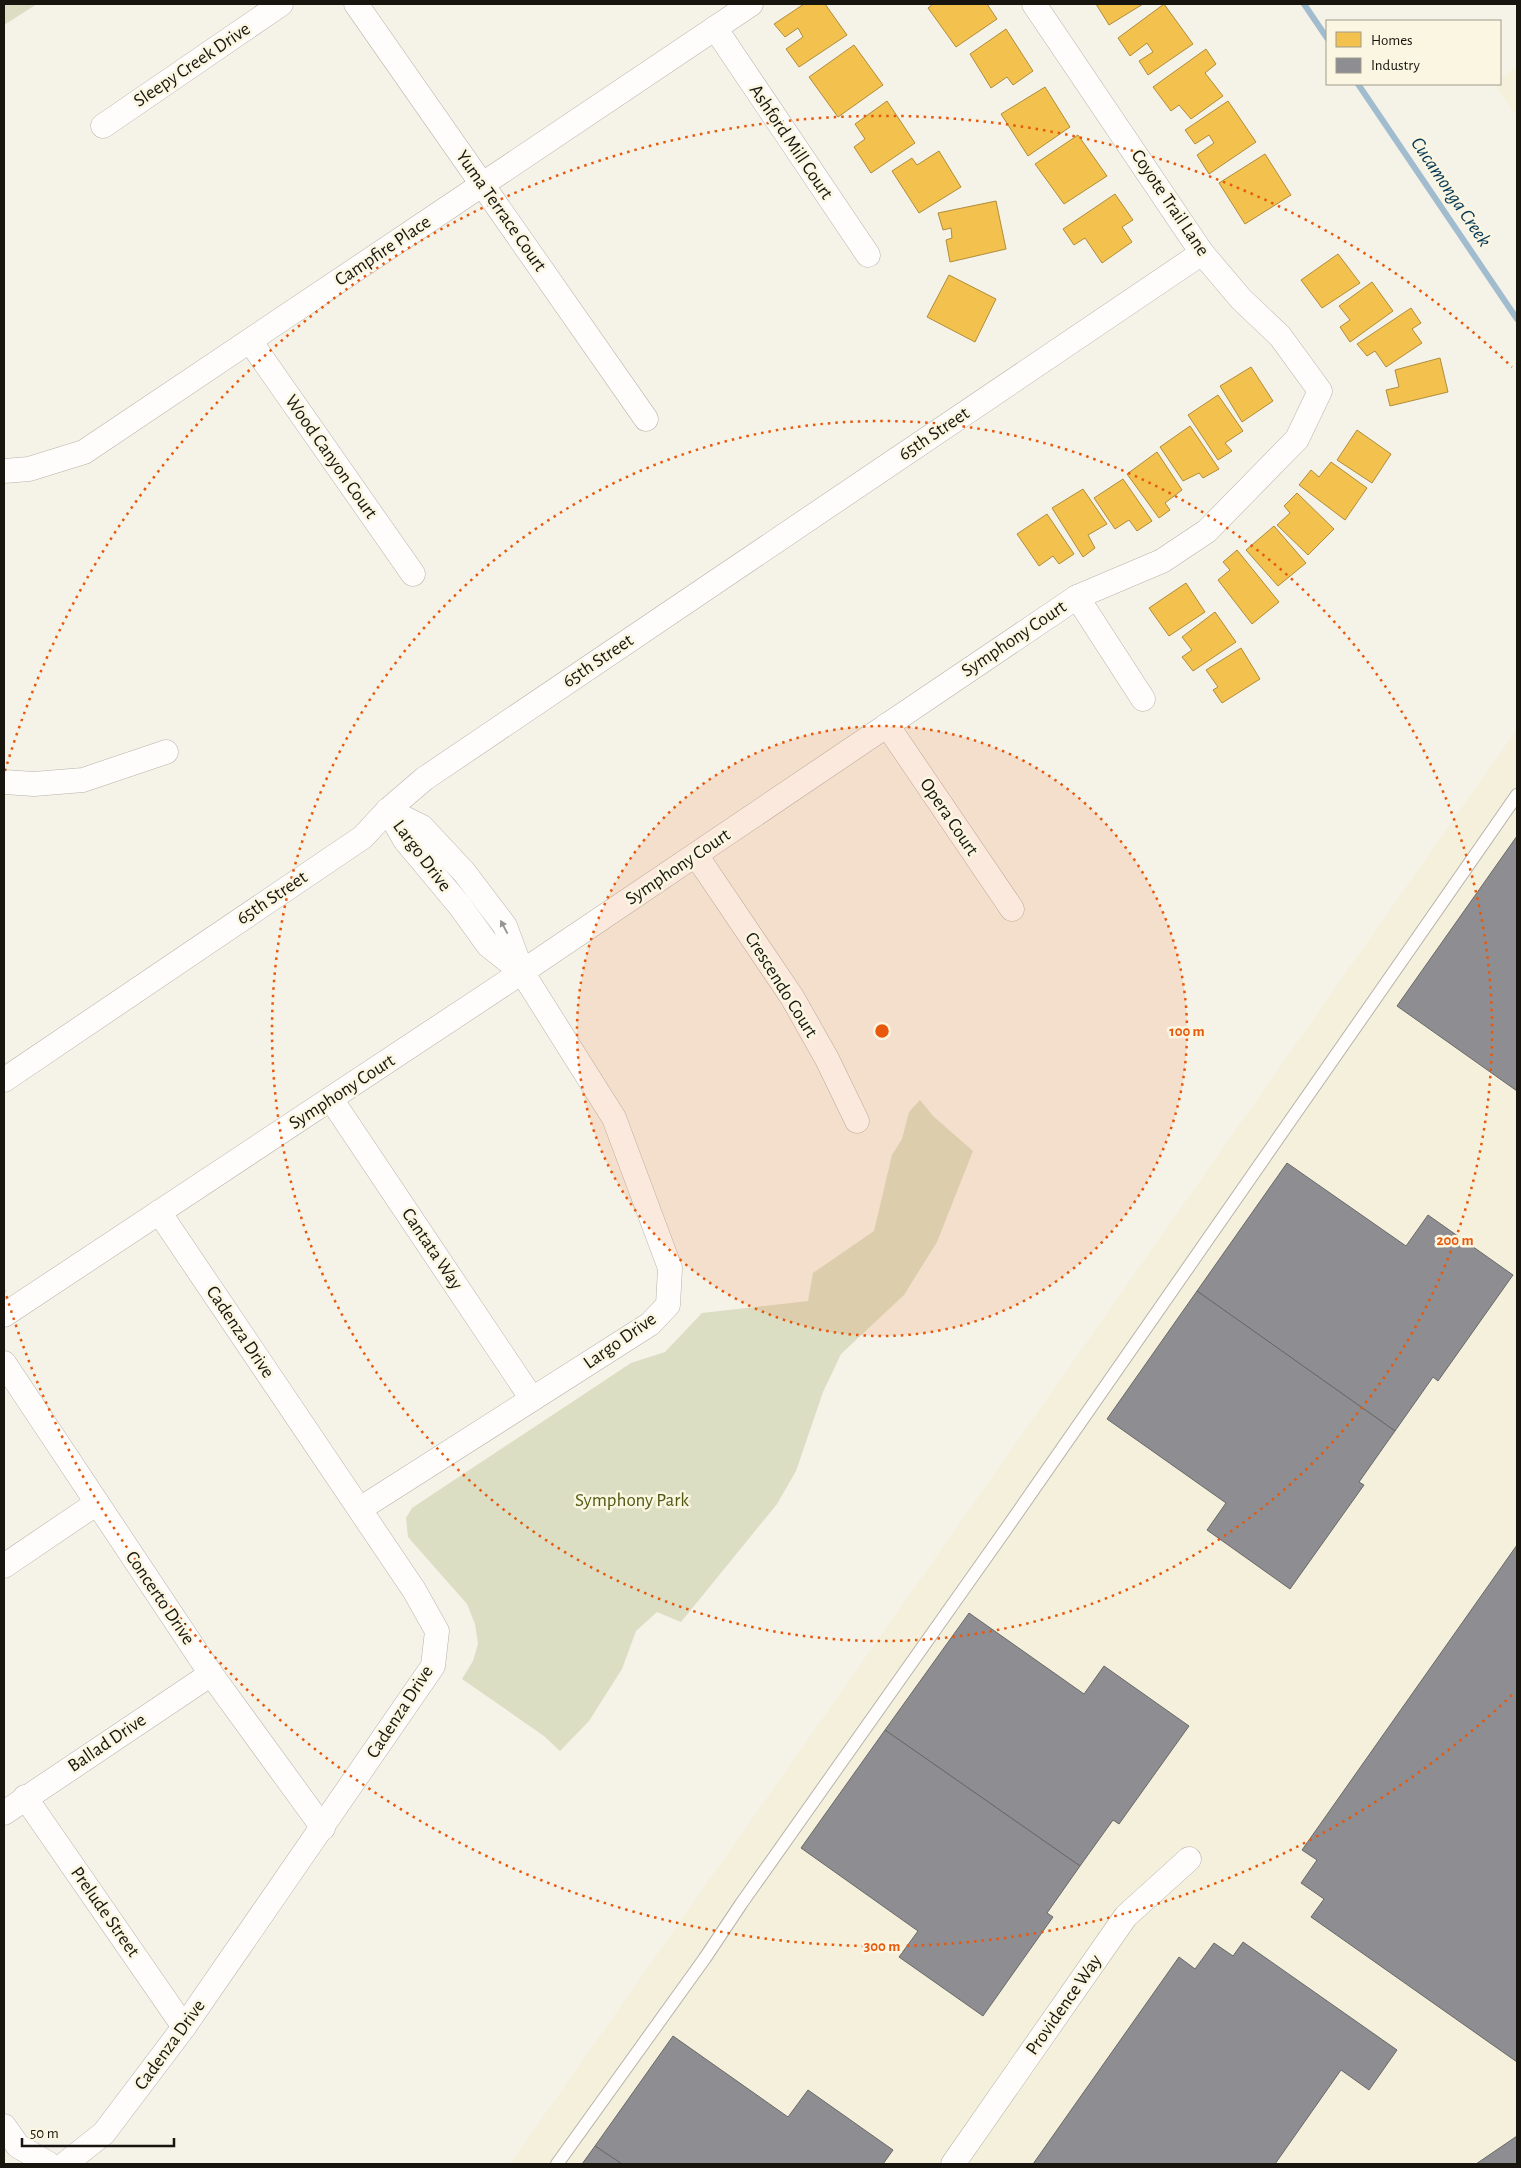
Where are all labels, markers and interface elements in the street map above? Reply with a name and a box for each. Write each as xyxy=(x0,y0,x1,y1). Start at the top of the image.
street label: Sleepy Creek Drive xyxy=(130,19,254,111)
legend xyxy=(1326,20,1501,85)
text: Homes xyxy=(1371,33,1413,48)
text: Industry xyxy=(1371,58,1420,73)
street label: Ashford Mill Court xyxy=(746,81,836,203)
water label: Cucamonga Creek xyxy=(1407,134,1495,250)
street label: Coyote Trail Lane xyxy=(1128,146,1212,260)
street label: Yuma Terrace Court xyxy=(452,147,550,275)
street label: Campfire Place xyxy=(332,212,434,290)
street label: Wood Canyon Court xyxy=(281,392,381,522)
street label: 65th Street xyxy=(895,404,973,464)
street label: Symphony Court xyxy=(958,597,1070,681)
street label: 65th Street xyxy=(559,631,637,691)
street label: Opera Court xyxy=(916,775,982,859)
street label: Largo Drive xyxy=(389,817,455,895)
street label: Symphony Court xyxy=(622,825,734,909)
street label: 65th Street xyxy=(233,868,311,928)
one-way arrow xyxy=(500,920,508,935)
street label: Crescendo Court xyxy=(741,929,821,1041)
centre of rings xyxy=(873,1022,891,1040)
text: 100 m xyxy=(1169,1024,1205,1039)
street label: Symphony Court xyxy=(286,1051,398,1133)
street label: Cantata Way xyxy=(398,1205,466,1293)
text: 200 m xyxy=(1436,1233,1474,1248)
street label: Cadenza Drive xyxy=(202,1283,278,1381)
street label: Largo Drive xyxy=(580,1309,660,1373)
park label: Symphony Park xyxy=(575,1491,689,1510)
street label: Concerto Drive xyxy=(122,1548,198,1648)
street label: Cadenza Drive xyxy=(363,1662,437,1762)
street label: Ballad Drive xyxy=(65,1710,149,1776)
street label: Prelude Street xyxy=(67,1863,143,1961)
text: 300 m xyxy=(864,1939,900,1954)
street label: Providence Way xyxy=(1022,1951,1106,2059)
street label: Cadenza Drive xyxy=(131,1996,209,2094)
scale bar xyxy=(22,2116,175,2148)
text: 50 m xyxy=(30,2126,59,2141)

